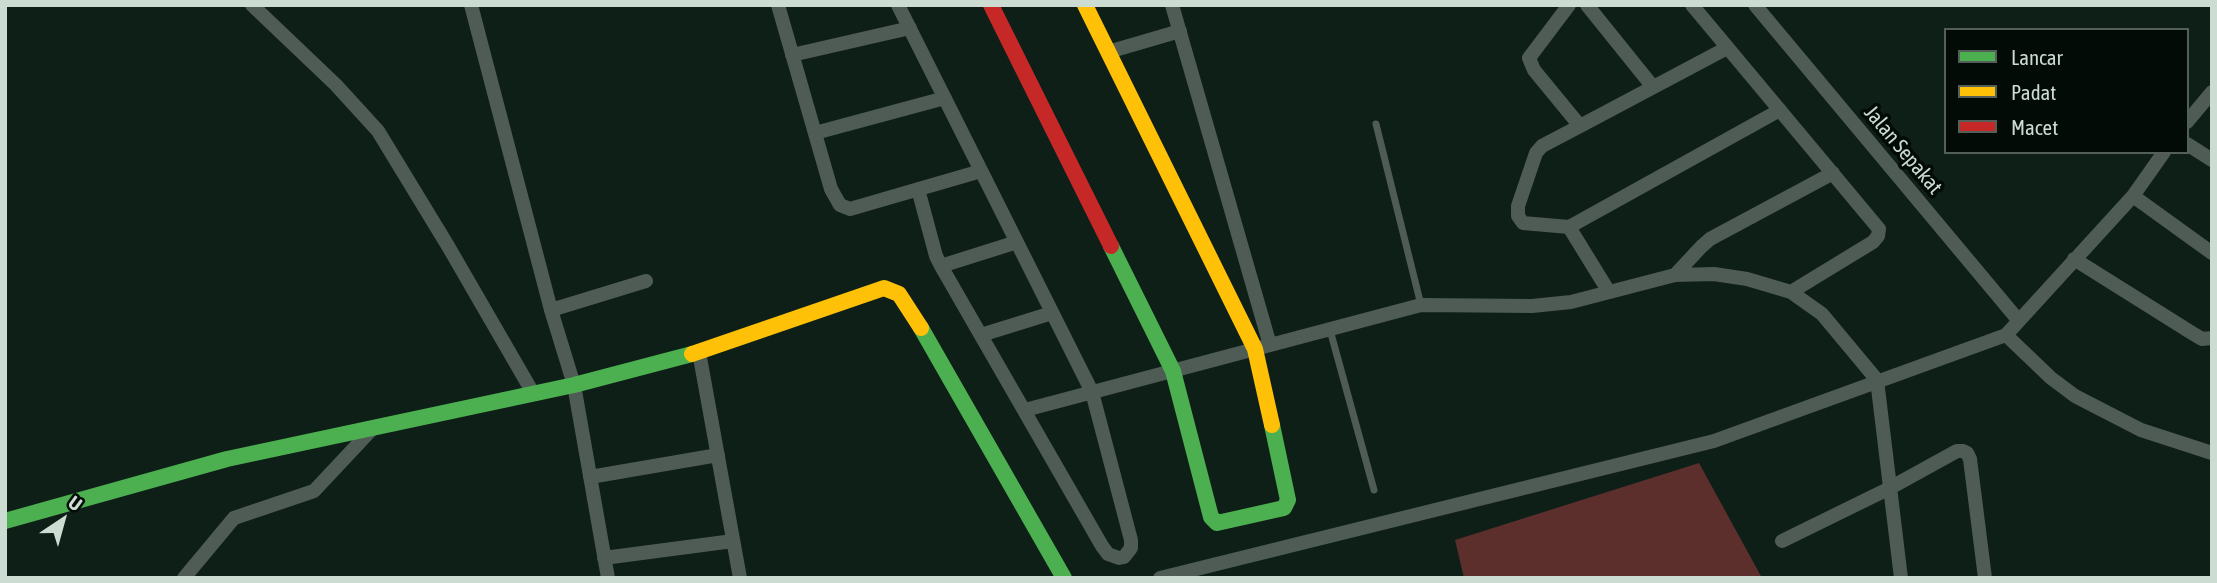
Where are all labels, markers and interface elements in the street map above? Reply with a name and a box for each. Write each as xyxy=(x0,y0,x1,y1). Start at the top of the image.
legend xyxy=(1944,28,2189,154)
text: Lancar xyxy=(2011,45,2063,69)
text: Padat xyxy=(2011,80,2056,104)
street label: Jalan Sepakat xyxy=(1859,101,1947,199)
text: Macet xyxy=(2011,115,2058,139)
north arrow xyxy=(28,485,98,555)
text: U xyxy=(64,491,86,515)

